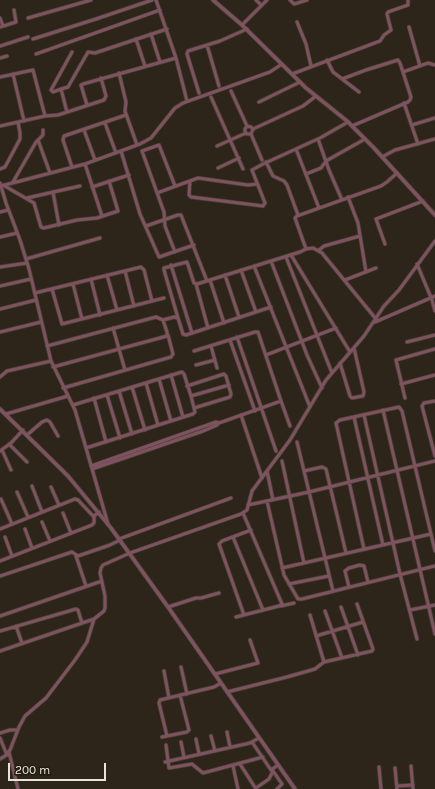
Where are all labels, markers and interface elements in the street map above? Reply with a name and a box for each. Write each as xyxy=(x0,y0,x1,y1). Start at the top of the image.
scale bar xyxy=(10,755,108,781)
text: 200 m xyxy=(15,763,50,777)

